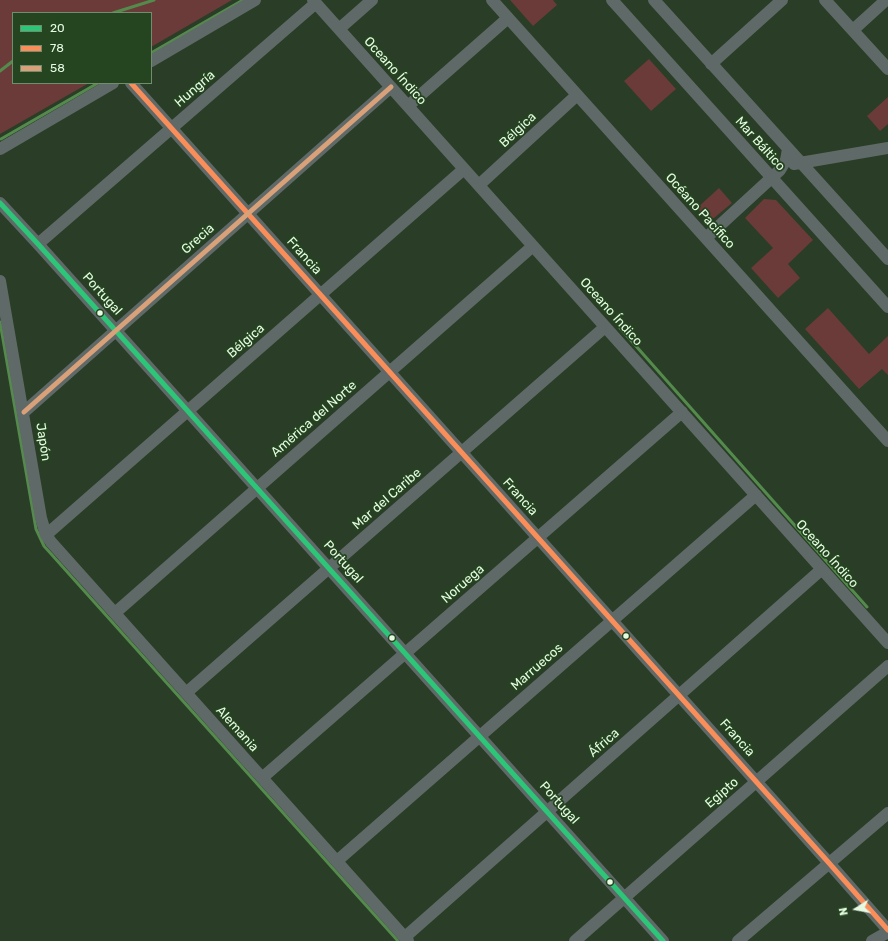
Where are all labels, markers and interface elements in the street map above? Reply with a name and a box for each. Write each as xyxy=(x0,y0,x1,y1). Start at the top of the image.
legend xyxy=(12,12,152,84)
text: 20 xyxy=(50,21,65,35)
street label: Oceano Índico xyxy=(360,34,430,108)
text: 78 xyxy=(50,41,64,55)
text: 58 xyxy=(50,61,65,75)
street label: Hungría xyxy=(172,67,218,111)
street label: Bélgica xyxy=(496,109,540,151)
street label: Mar Báltico xyxy=(732,114,788,174)
street label: Océano Pacífico xyxy=(662,170,738,252)
street label: Grecia xyxy=(178,221,218,257)
street label: Francia xyxy=(283,234,325,278)
street label: Portugal xyxy=(79,270,125,318)
street label: Oceano Índico xyxy=(576,275,646,349)
unlabelled marker xyxy=(95,308,105,318)
street label: Bélgica xyxy=(224,321,268,361)
street label: América del Norte xyxy=(268,378,360,460)
street label: Japón xyxy=(32,422,54,462)
street label: Mar del Caribe xyxy=(349,465,425,533)
street label: Francia xyxy=(499,475,541,519)
street label: Oceano Índico xyxy=(792,517,862,591)
street label: Portugal xyxy=(320,538,366,586)
street label: Noruega xyxy=(438,561,488,607)
unlabelled marker xyxy=(621,631,631,641)
unlabelled marker xyxy=(387,633,397,643)
street label: Marruecos xyxy=(508,640,566,694)
street label: Alemania xyxy=(212,703,262,755)
street label: Francia xyxy=(716,716,758,760)
street label: África xyxy=(585,725,623,761)
street label: Egipto xyxy=(702,774,742,812)
street label: Portugal xyxy=(536,779,582,827)
unlabelled marker xyxy=(605,877,615,887)
north arrow xyxy=(836,889,876,929)
text: N xyxy=(837,906,851,917)

